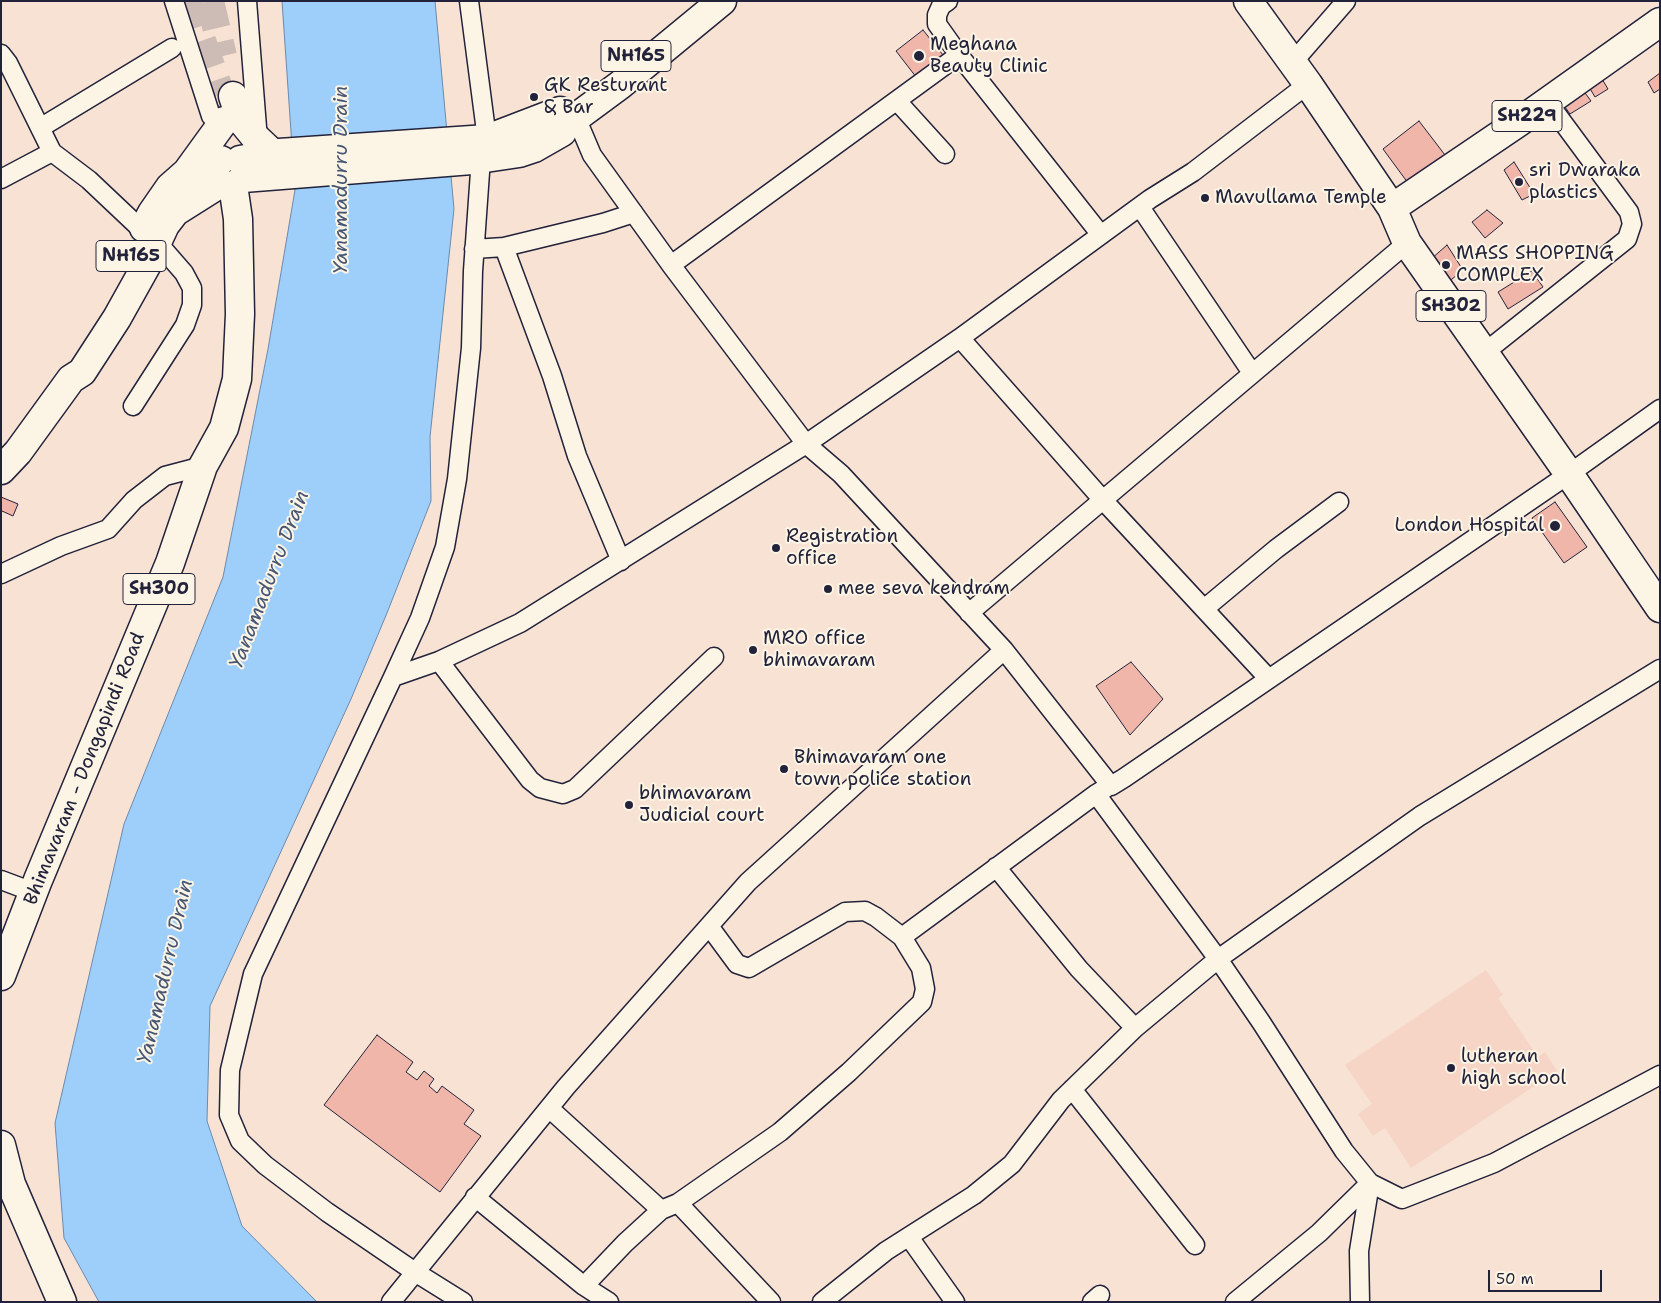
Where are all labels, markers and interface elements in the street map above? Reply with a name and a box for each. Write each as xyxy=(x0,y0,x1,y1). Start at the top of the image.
place label: Meghana Beauty Clinic xyxy=(930,34,1048,78)
road number: NH165 xyxy=(601,40,671,72)
marker: Meghana Beauty Clinic xyxy=(912,49,926,63)
place label: GK Resturant & Bar xyxy=(544,75,667,119)
water label: Yanamadurru Drain xyxy=(330,86,354,274)
marker: GK Resturant & Bar xyxy=(528,91,540,103)
road number: SH229 xyxy=(1492,100,1562,132)
place label: sri Dwaraka plastics xyxy=(1529,160,1640,204)
marker: sri Dwaraka plastics xyxy=(1513,176,1525,188)
place label: Mavullama Temple xyxy=(1215,187,1387,209)
marker: Mavullama Temple xyxy=(1199,192,1211,204)
road number: NH165 xyxy=(96,240,166,272)
place label: MASS SHOPPING COMPLEX xyxy=(1456,243,1614,287)
marker: MASS SHOPPING COMPLEX xyxy=(1440,259,1452,271)
road number: SH302 xyxy=(1416,290,1486,322)
water label: Yanamadurru Drain xyxy=(225,488,315,672)
place label: London Hospital xyxy=(1394,515,1544,537)
marker: London Hospital xyxy=(1548,519,1562,533)
place label: Registration office xyxy=(786,526,898,570)
marker: Registration office xyxy=(770,542,782,554)
road number: SH300 xyxy=(123,574,195,604)
place label: mee seva kendram xyxy=(838,578,1010,600)
marker: mee seva kendram xyxy=(822,583,834,595)
place label: MRO office bhimavaram xyxy=(763,628,875,672)
street label: Bhimavaram - Dongapindi Road xyxy=(20,629,150,909)
marker: MRO office bhimavaram xyxy=(747,644,759,656)
place label: Bhimavaram one town police station xyxy=(794,747,971,791)
marker: Bhimavaram one town police station xyxy=(778,763,790,775)
place label: bhimavaram Judicial court xyxy=(639,783,764,827)
marker: bhimavaram Judicial court xyxy=(623,799,635,811)
water label: Yanamadurru Drain xyxy=(133,877,199,1067)
place label: lutheran high school xyxy=(1461,1046,1566,1090)
marker: lutheran high school xyxy=(1445,1062,1457,1074)
scale bar xyxy=(1491,1260,1605,1292)
text: 50 m xyxy=(1496,1269,1534,1289)

